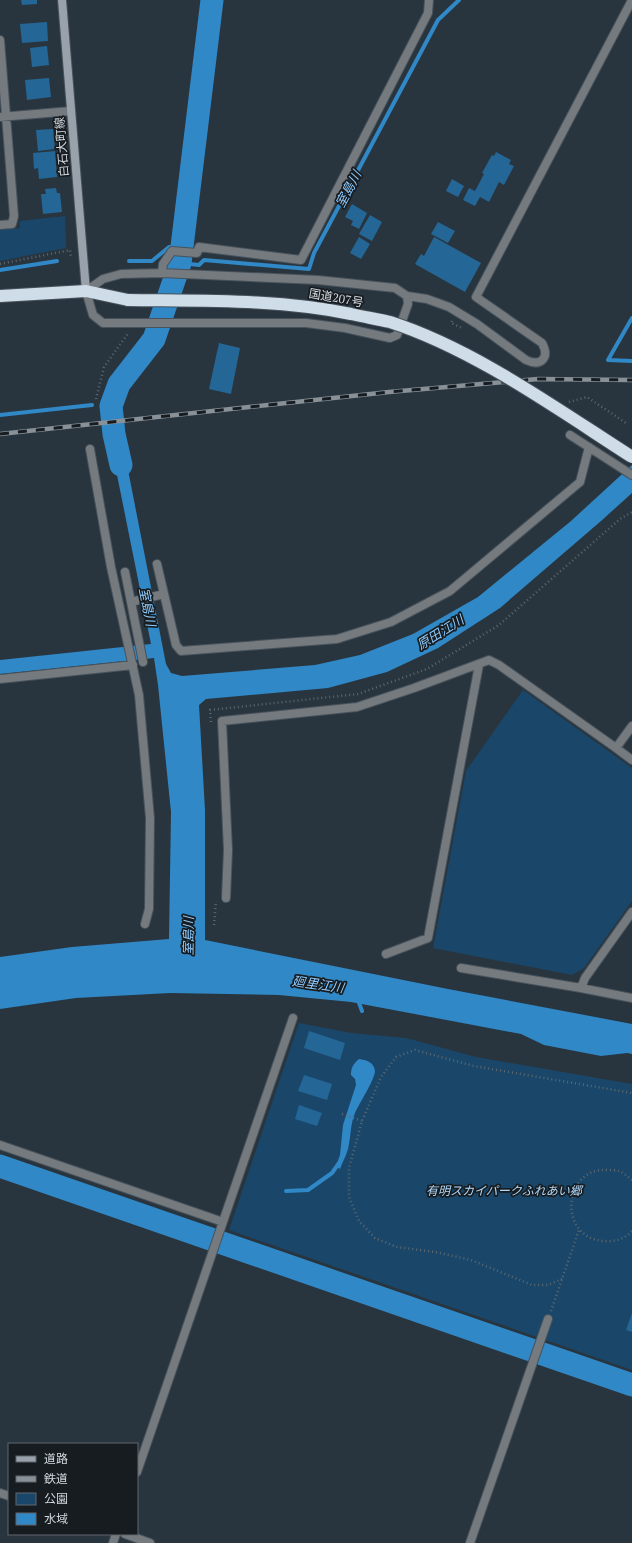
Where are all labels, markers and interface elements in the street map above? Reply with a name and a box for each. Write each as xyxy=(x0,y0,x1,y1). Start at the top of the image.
street label: 白石大町線 xyxy=(51,116,72,178)
water label: 室島川 xyxy=(331,166,366,210)
street label: 国道207号 xyxy=(308,285,365,310)
water label: 室島川 xyxy=(135,586,161,630)
water label: 原田江川 xyxy=(413,610,469,653)
water label: 室島川 xyxy=(179,914,197,956)
water label: 廻里江川 xyxy=(291,971,347,997)
park label: 有明スカイパークふれあい郷 xyxy=(426,1183,584,1198)
legend xyxy=(8,1443,138,1535)
text: 道路 xyxy=(44,1451,68,1466)
text: 鉄道 xyxy=(44,1471,68,1486)
text: 公園 xyxy=(44,1491,68,1506)
text: 水域 xyxy=(44,1511,68,1526)

